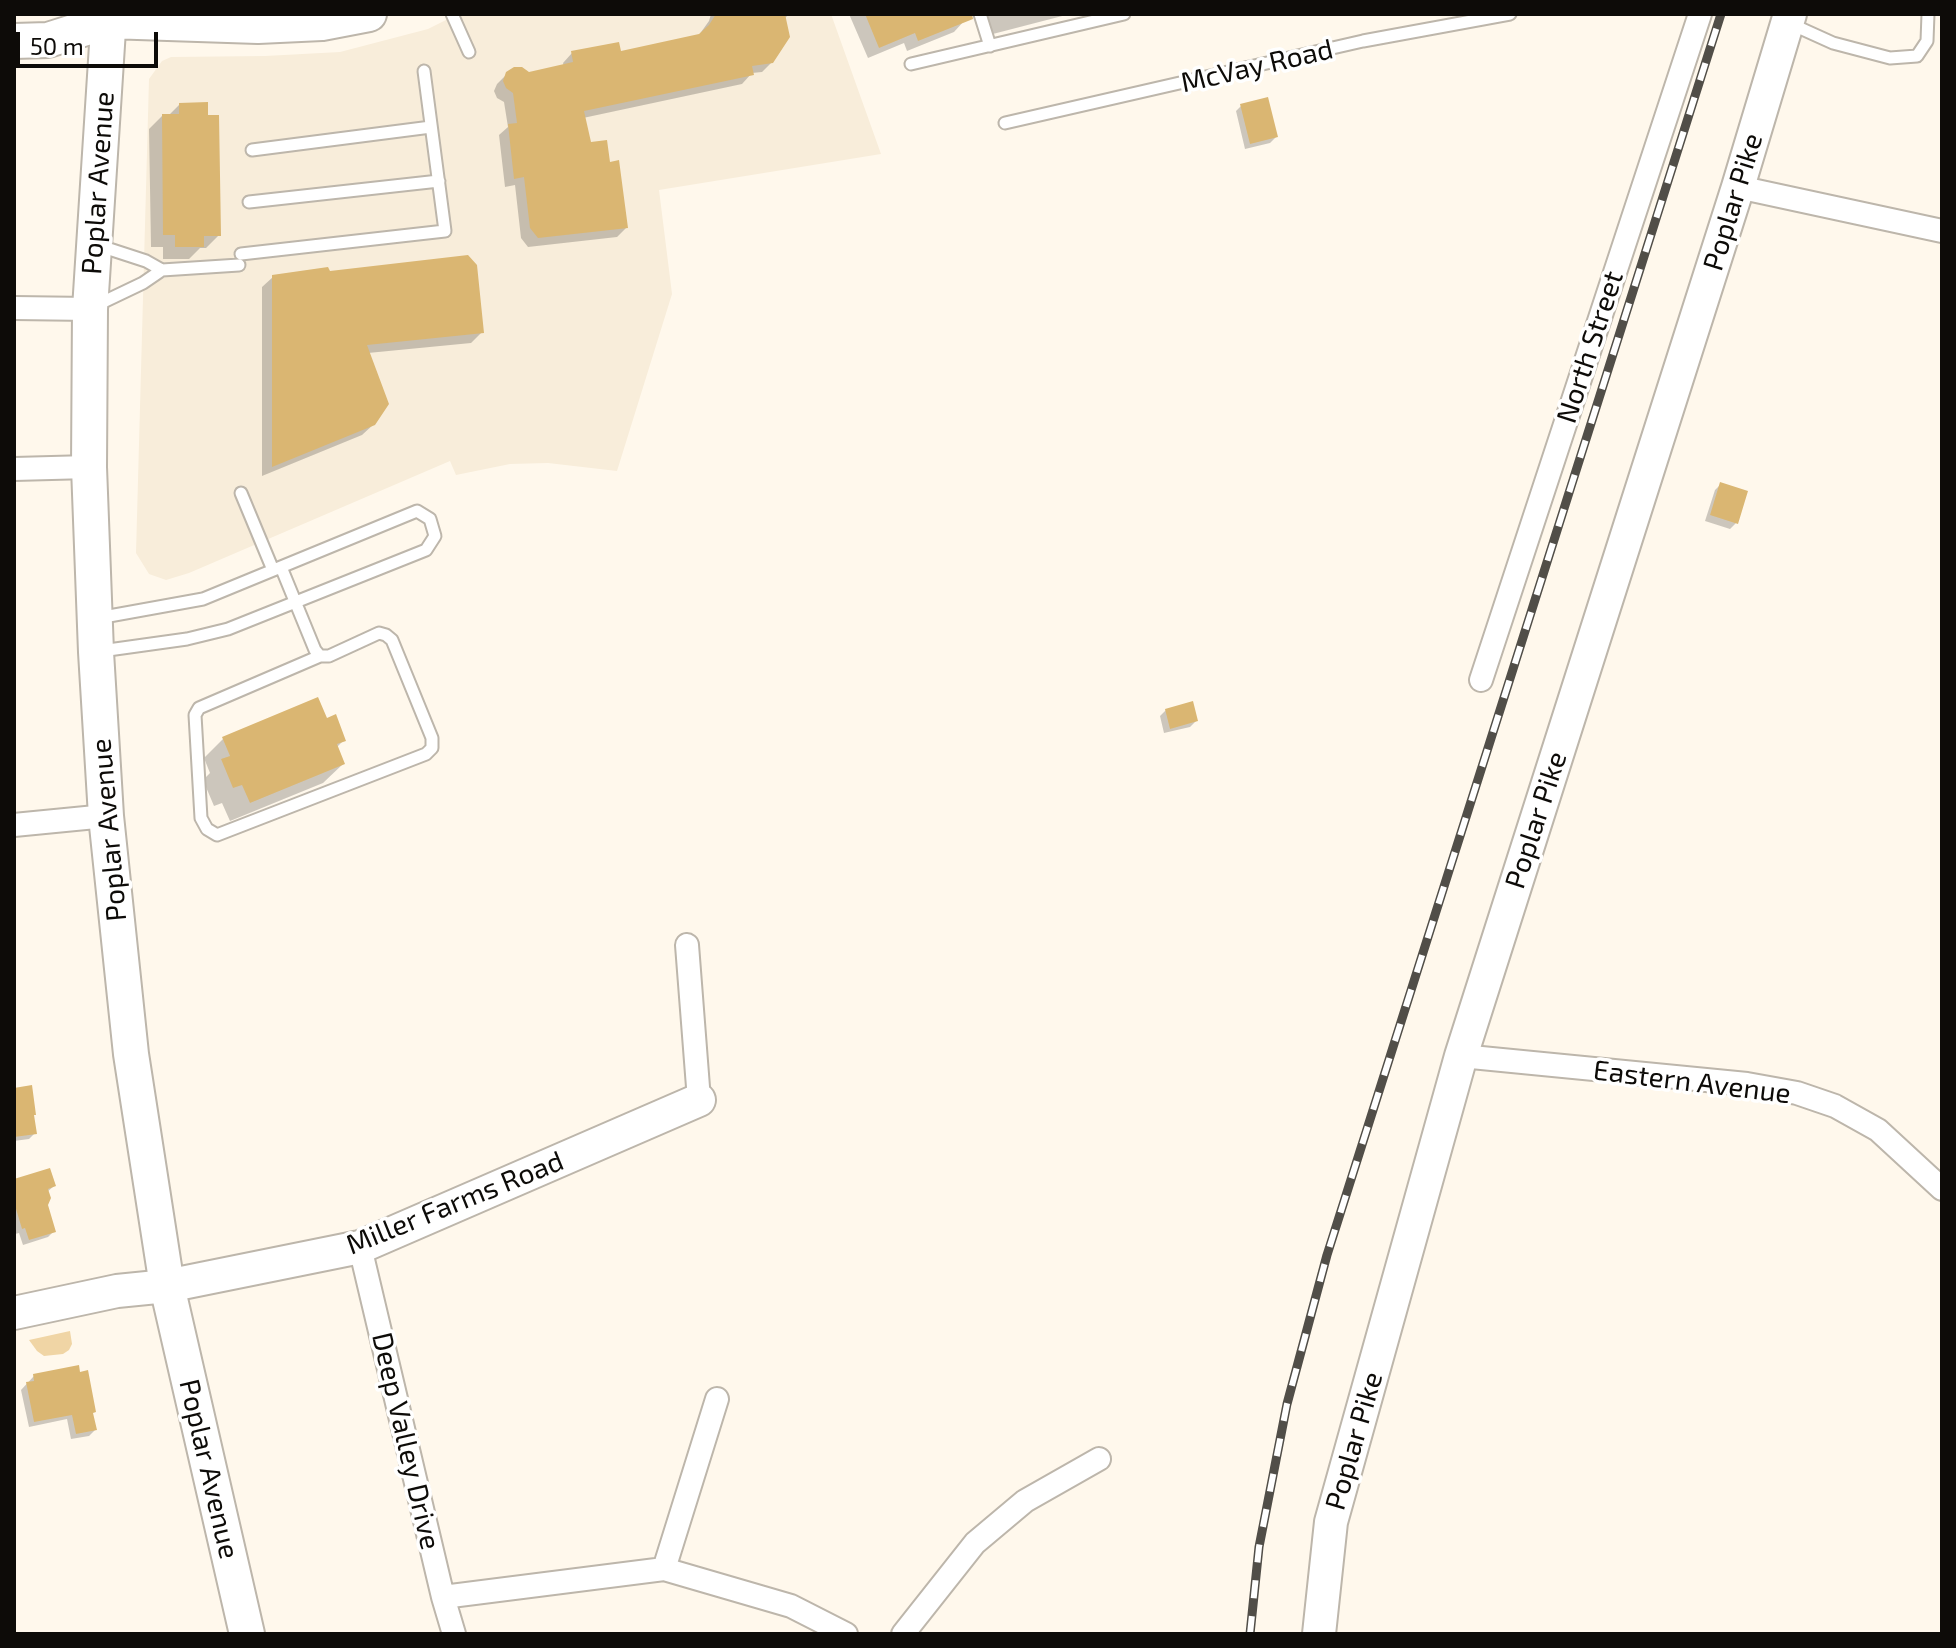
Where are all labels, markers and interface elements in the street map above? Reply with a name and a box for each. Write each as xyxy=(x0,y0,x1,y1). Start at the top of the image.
scale bar xyxy=(20,16,162,66)
text: 50 m xyxy=(30,31,84,60)
street label: McVay Road xyxy=(1178,32,1336,100)
street label: Poplar Avenue xyxy=(75,90,121,276)
street label: Poplar Pike xyxy=(1696,129,1770,275)
street label: North Street xyxy=(1550,267,1630,427)
street label: Poplar Avenue xyxy=(84,737,134,923)
street label: Poplar Pike xyxy=(1498,747,1574,893)
street label: Eastern Avenue xyxy=(1591,1053,1793,1111)
street label: Miller Farms Road xyxy=(342,1144,568,1262)
street label: Deep Valley Drive xyxy=(365,1329,447,1553)
street label: Poplar Pike xyxy=(1318,1368,1390,1514)
street label: Poplar Avenue xyxy=(172,1376,246,1562)

